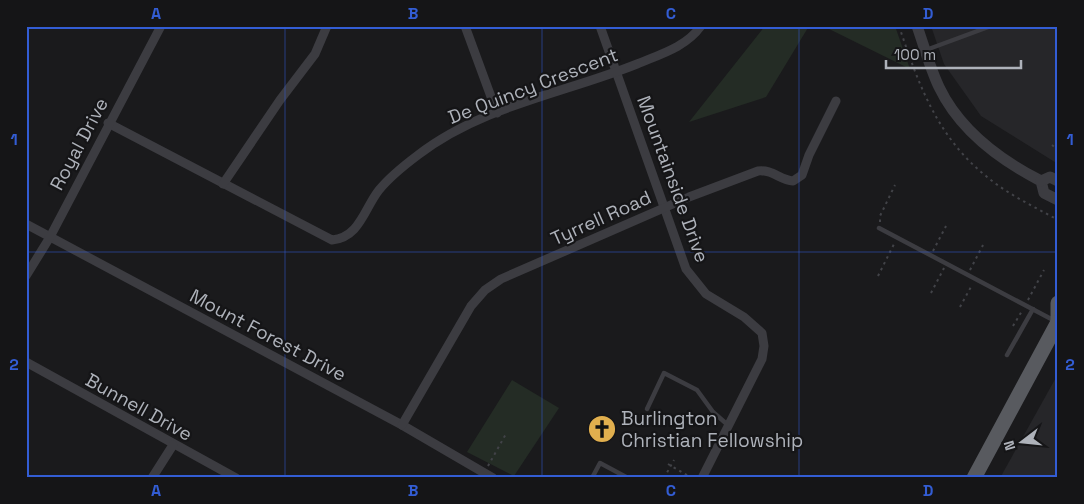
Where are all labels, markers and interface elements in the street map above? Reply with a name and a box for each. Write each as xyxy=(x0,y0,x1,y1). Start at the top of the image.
text: A xyxy=(151,3,161,24)
text: B xyxy=(408,3,418,24)
text: C xyxy=(666,3,676,24)
text: D xyxy=(923,3,933,24)
scale bar xyxy=(886,38,1022,70)
street label: De Quincy Crescent xyxy=(444,42,622,130)
text: 100 m xyxy=(894,45,936,64)
street label: Mountainside Drive xyxy=(631,92,715,266)
street label: Royal Drive xyxy=(44,93,114,195)
text: 1 xyxy=(10,129,18,150)
text: 1 xyxy=(1066,129,1074,150)
street label: Tyrrell Road xyxy=(547,185,655,251)
street label: Mount Forest Drive xyxy=(185,283,351,387)
text: 2 xyxy=(9,354,19,375)
text: 2 xyxy=(1065,354,1075,375)
street label: Bunnell Drive xyxy=(81,367,197,447)
place label: Burlington Christian Fellowship xyxy=(621,406,803,453)
church icon: Burlington Christian Fellowship xyxy=(587,414,617,444)
north arrow xyxy=(996,416,1046,466)
text: N xyxy=(1000,439,1019,453)
text: A xyxy=(151,480,161,501)
text: B xyxy=(408,480,418,501)
text: C xyxy=(666,480,676,501)
text: D xyxy=(923,480,933,501)

